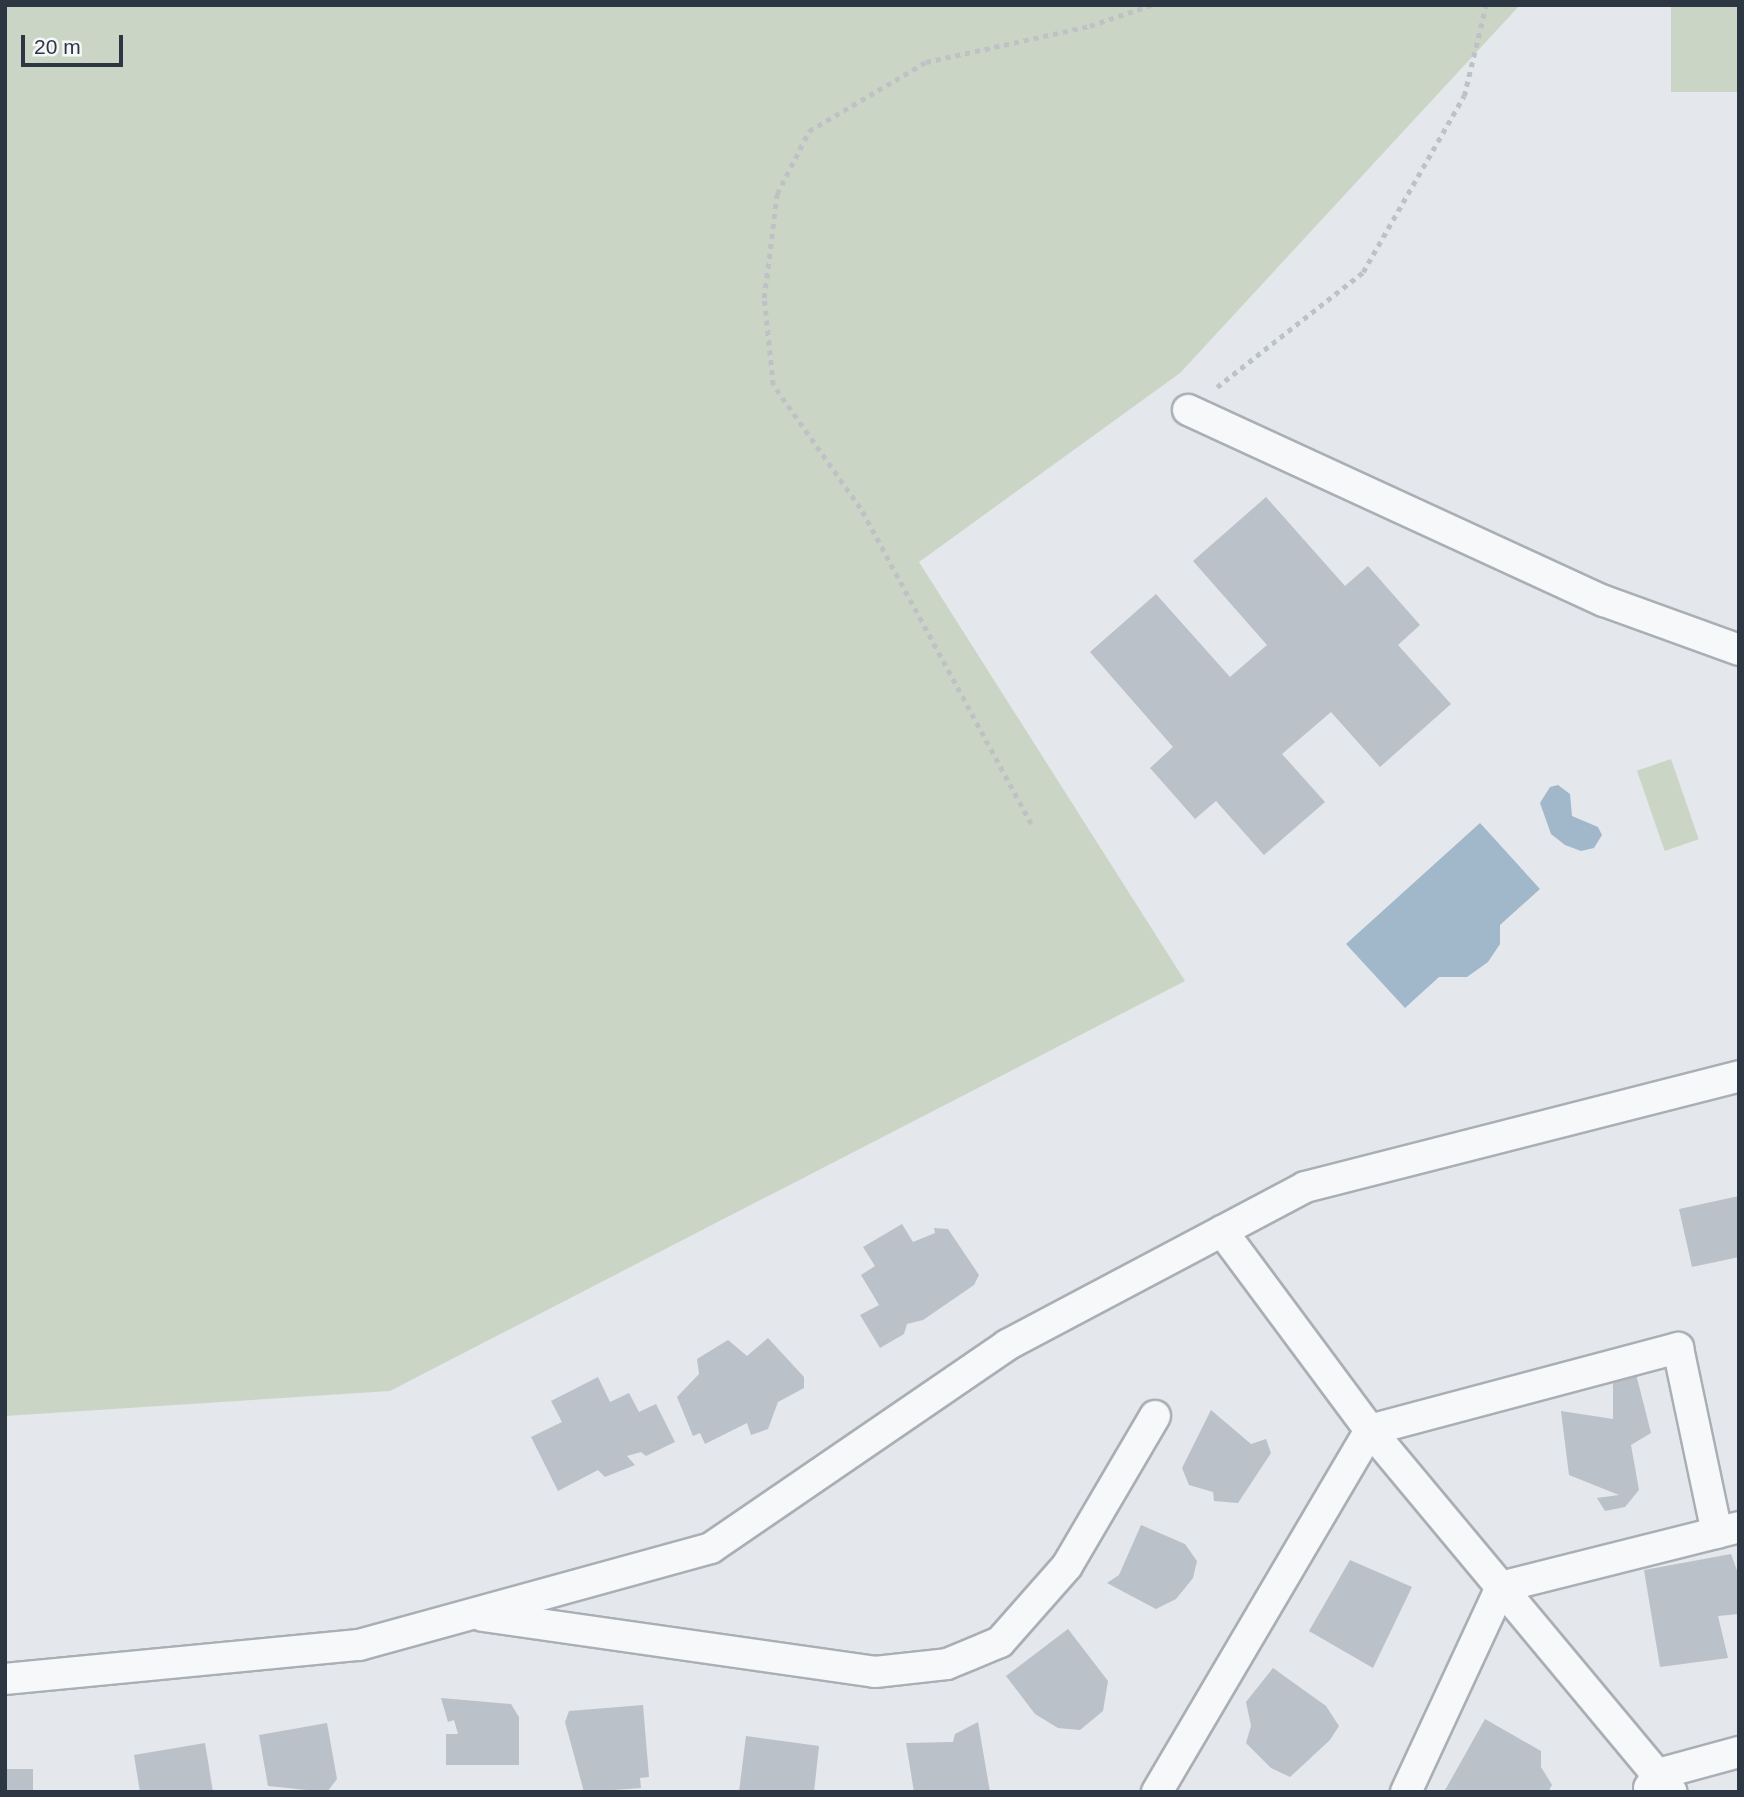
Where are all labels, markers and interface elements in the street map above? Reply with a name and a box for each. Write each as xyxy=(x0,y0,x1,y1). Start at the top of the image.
scale bar xyxy=(24,21,126,65)
text: 20 m xyxy=(34,35,81,58)

